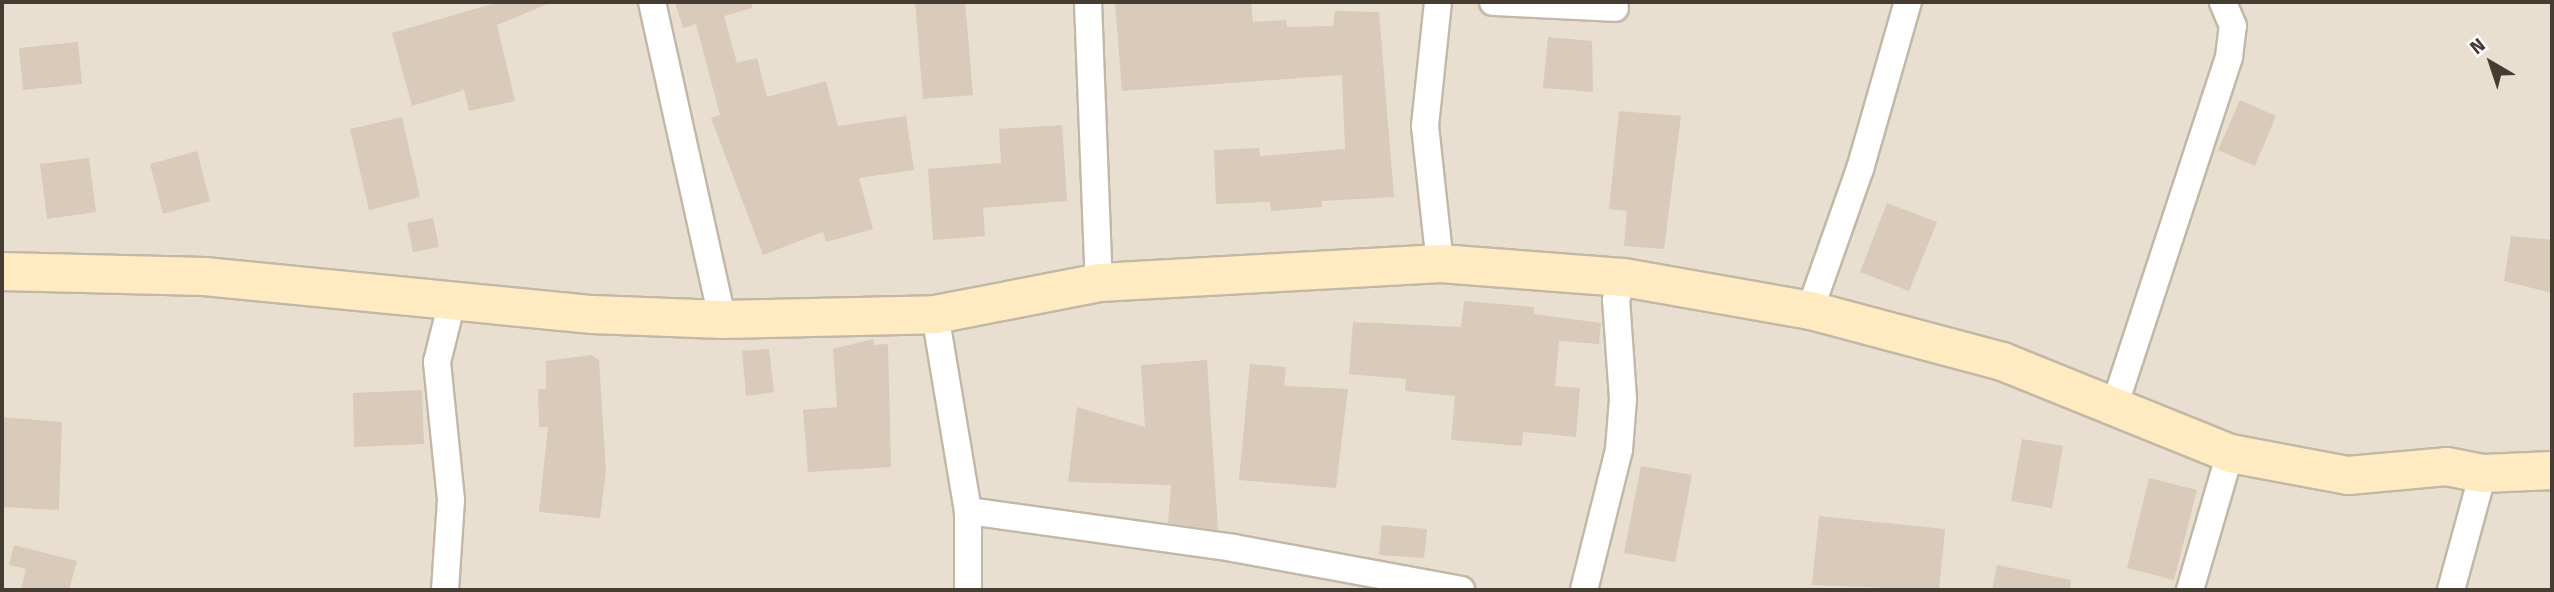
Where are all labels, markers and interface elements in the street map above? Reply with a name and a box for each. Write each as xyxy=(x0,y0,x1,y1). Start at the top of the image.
north arrow xyxy=(2456,28,2526,98)
text: N xyxy=(2465,33,2490,59)

